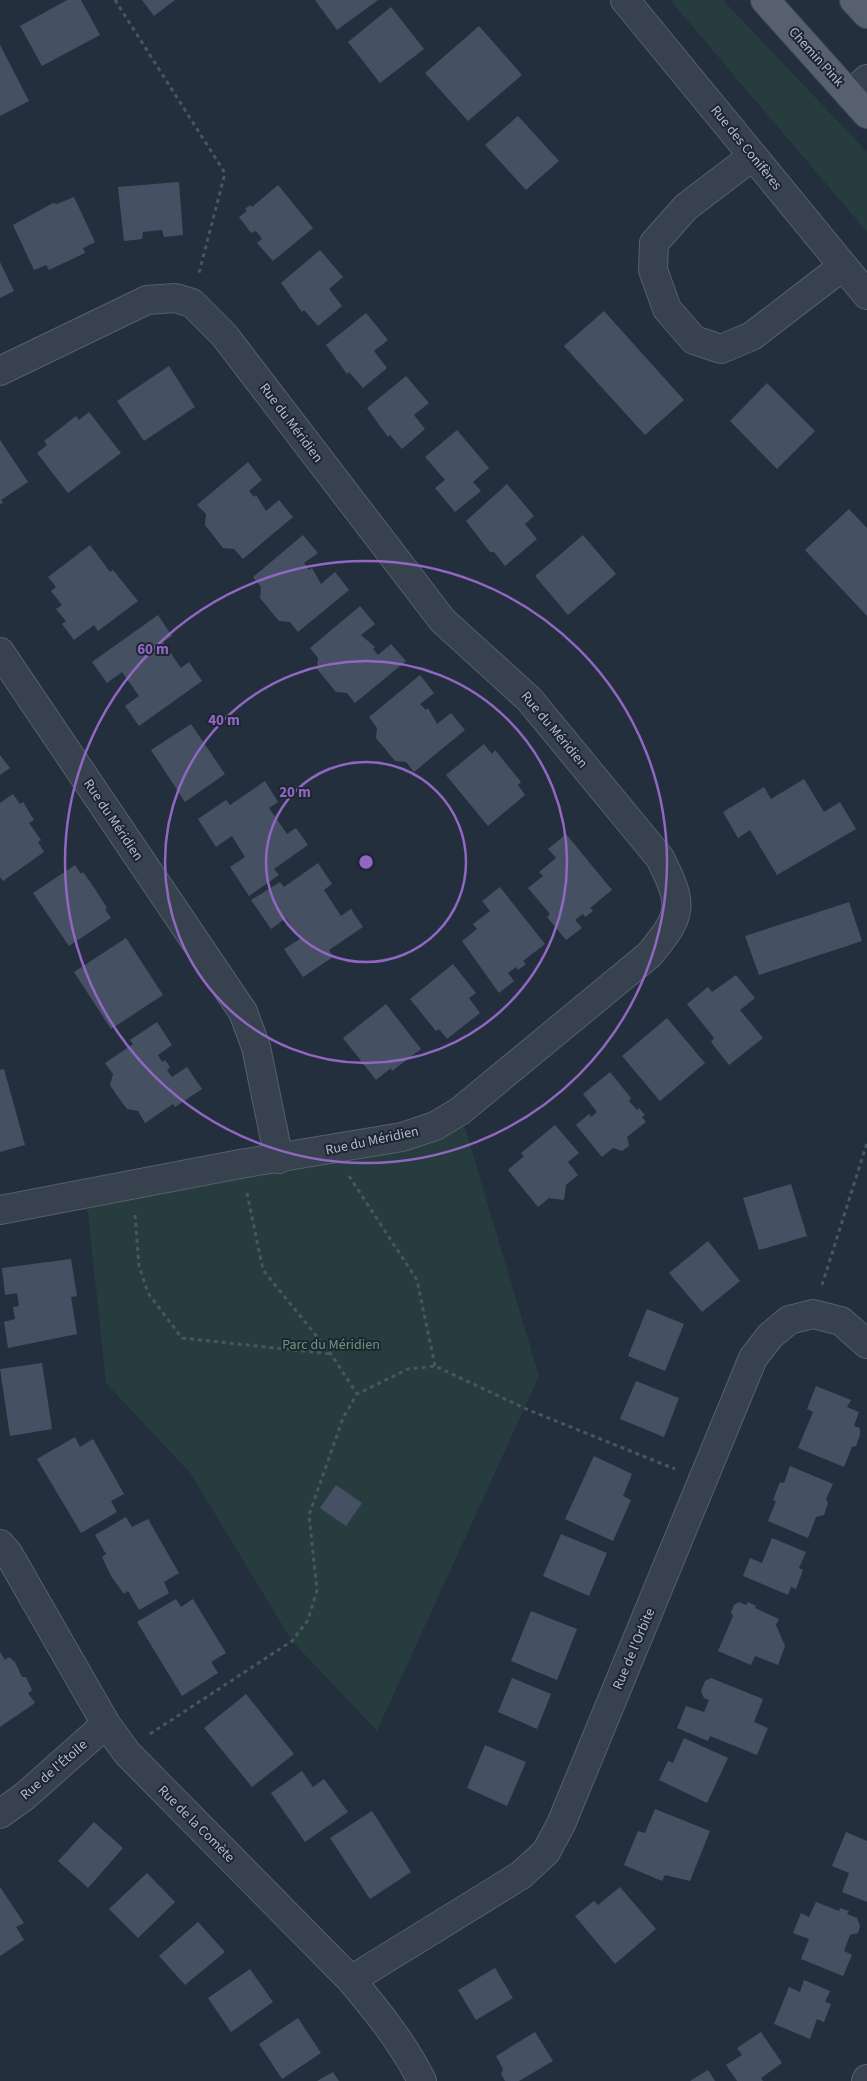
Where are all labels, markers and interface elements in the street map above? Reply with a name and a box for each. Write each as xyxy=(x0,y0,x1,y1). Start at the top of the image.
street label: Chemin Pink xyxy=(784,23,848,91)
street label: Rue des Conifères xyxy=(706,101,787,195)
street label: Rue du Méridien xyxy=(254,379,328,467)
text: 60 m xyxy=(137,639,169,660)
street label: Rue du Méridien xyxy=(516,687,592,773)
text: 40 m xyxy=(208,710,240,731)
street label: Rue du Méridien xyxy=(78,775,148,865)
text: 20 m xyxy=(279,782,311,803)
centre of rings xyxy=(357,853,375,871)
street label: Rue du Méridien xyxy=(324,1121,420,1161)
park label: Parc du Méridien xyxy=(282,1335,380,1355)
street label: Rue de l'Orbite xyxy=(608,1605,660,1693)
street label: Rue de l'Étoile xyxy=(16,1735,92,1805)
street label: Rue de la Comète xyxy=(153,1781,239,1867)

